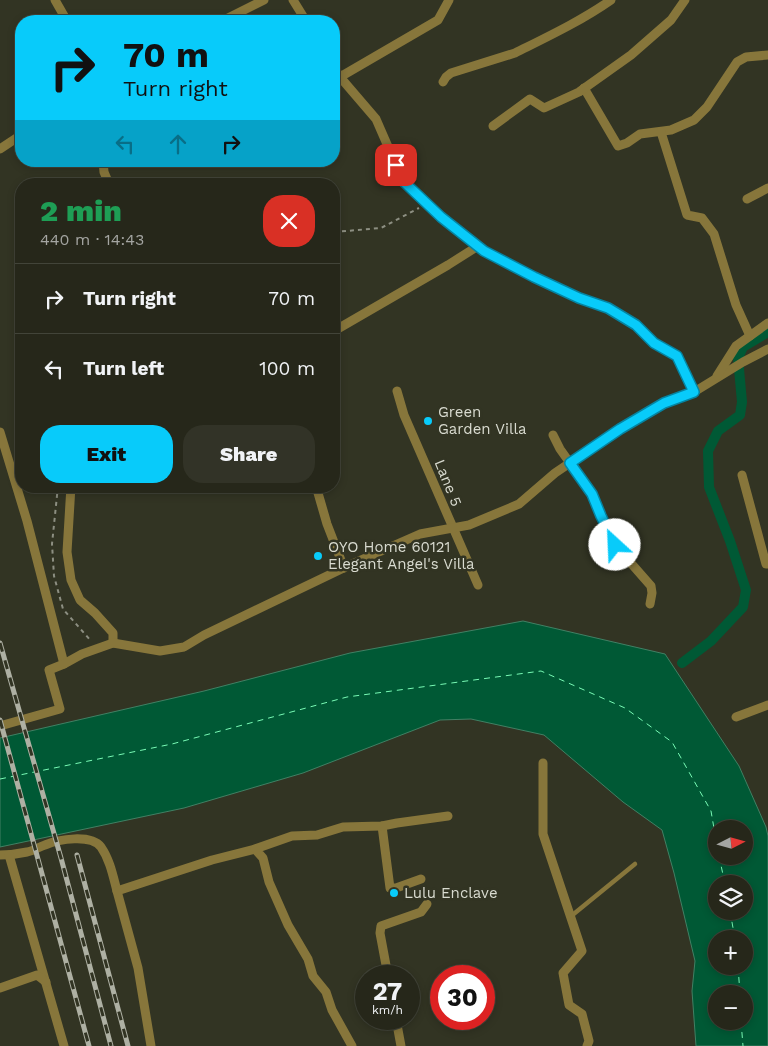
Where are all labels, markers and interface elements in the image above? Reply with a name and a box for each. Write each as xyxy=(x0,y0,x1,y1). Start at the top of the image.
text: 70 m xyxy=(123,34,209,76)
icon: right xyxy=(40,35,105,100)
text: Turn right xyxy=(123,76,228,101)
icon: left xyxy=(111,130,139,158)
icon: ahead xyxy=(164,130,192,158)
icon: right xyxy=(217,130,245,158)
pin xyxy=(375,144,417,186)
icon: arrive xyxy=(382,151,410,179)
text: 2 min xyxy=(40,193,122,228)
button: close xyxy=(263,195,315,247)
text: 440 m · 14:43 xyxy=(40,230,144,249)
icon: right xyxy=(40,285,68,313)
text: Turn right xyxy=(83,287,176,310)
text: 70 m xyxy=(268,287,315,310)
icon: left xyxy=(40,355,68,383)
text: Turn left xyxy=(83,357,164,380)
text: 100 m xyxy=(259,357,315,380)
place label: Green Garden Villa xyxy=(438,403,527,438)
marker: Green Garden Villa xyxy=(422,415,434,427)
button: Exit xyxy=(40,425,173,483)
button: Share xyxy=(183,425,315,483)
street label: Lane 5 xyxy=(430,457,466,509)
position arrow xyxy=(588,518,640,570)
place label: OYO Home 60121 Elegant Angel's Villa xyxy=(328,538,475,573)
marker: OYO Home 60121 Elegant Angel's Villa xyxy=(312,550,324,562)
north arrow xyxy=(708,820,752,865)
map controls xyxy=(708,820,753,1030)
button: layers xyxy=(708,875,753,920)
place label: Lulu Enclave xyxy=(404,884,498,902)
marker: Lulu Enclave xyxy=(388,887,400,899)
button: + xyxy=(708,930,753,975)
speed limit sign: 30 xyxy=(430,965,495,1030)
text: 27 xyxy=(373,977,402,1006)
button: − xyxy=(708,985,753,1030)
text: km/h xyxy=(372,1003,403,1017)

